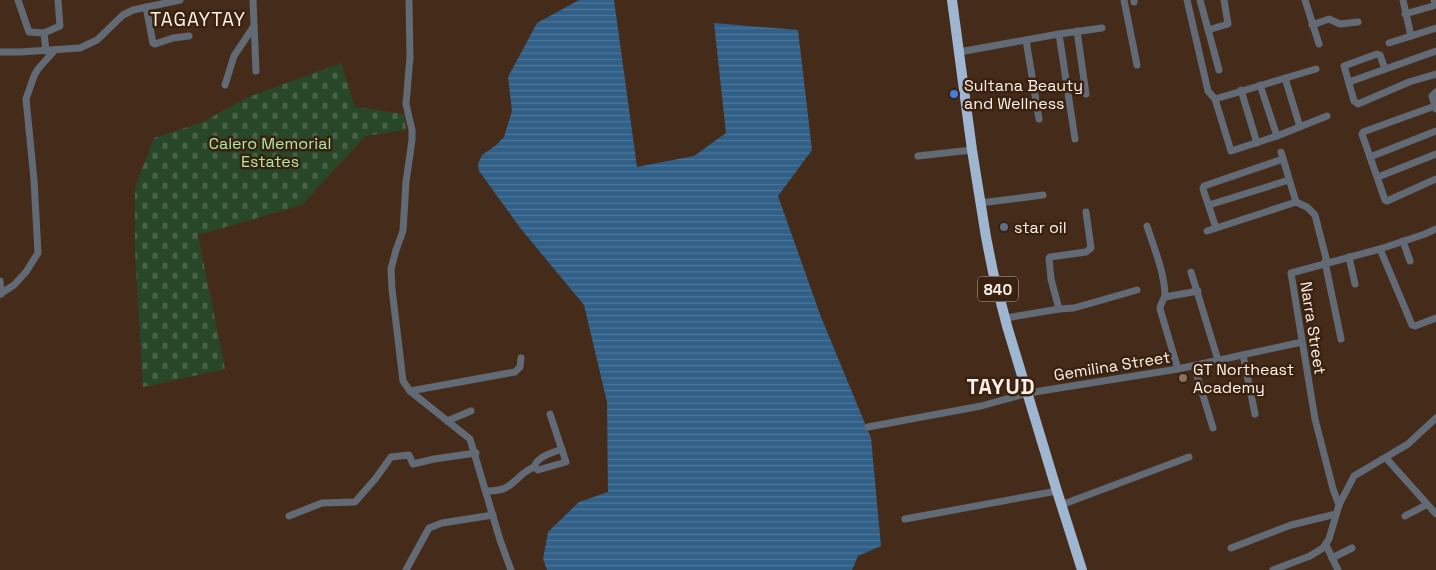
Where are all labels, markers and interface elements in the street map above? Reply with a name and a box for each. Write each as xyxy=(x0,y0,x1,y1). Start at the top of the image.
district label: TAGAYTAY xyxy=(150,7,246,32)
place label: Sultana Beauty and Wellness xyxy=(964,75,1083,114)
marker: Sultana Beauty and Wellness xyxy=(948,88,960,100)
park label: Calero Memorial Estates xyxy=(209,133,331,172)
place label: star oil xyxy=(1014,217,1067,238)
marker: star oil xyxy=(998,221,1010,233)
road number: 840 xyxy=(978,276,1018,302)
street label: Narra Street xyxy=(1295,280,1331,376)
street label: Gemilina Street xyxy=(1052,346,1172,386)
place label: GT Northeast Academy xyxy=(1193,359,1294,398)
marker: GT Northeast Academy xyxy=(1177,372,1189,384)
district label: TAYUD xyxy=(966,373,1036,400)

